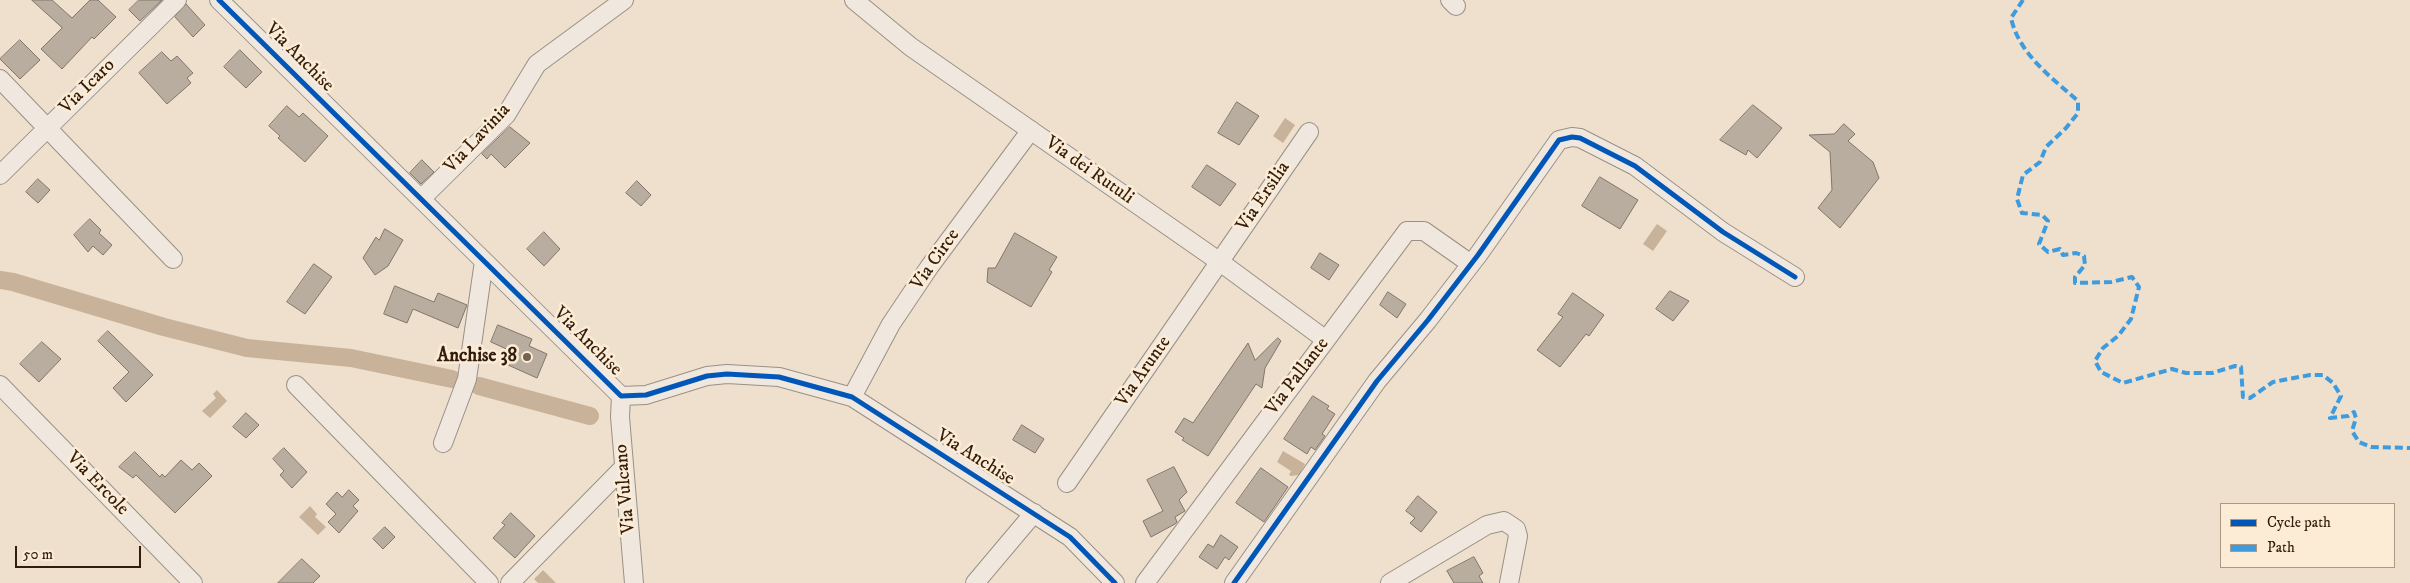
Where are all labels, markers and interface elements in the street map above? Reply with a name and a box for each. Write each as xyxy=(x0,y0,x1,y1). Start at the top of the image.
street label: Via Anchise xyxy=(260,19,338,97)
street label: Via Icaro xyxy=(56,55,120,119)
street label: Via Lavinia xyxy=(440,99,516,179)
street label: Via dei Rutuli xyxy=(1040,132,1138,210)
street label: Via Ersilia xyxy=(1232,158,1296,236)
street label: Via Circe xyxy=(907,225,965,295)
street label: Via Anchise xyxy=(548,303,626,381)
street label: Via Arunte xyxy=(1111,332,1177,412)
street label: Via Pallante xyxy=(1261,334,1335,420)
place label: Anchise 38 xyxy=(437,346,517,368)
marker: Anchise 38 xyxy=(521,351,533,363)
street label: Via Anchise xyxy=(932,425,1018,491)
street label: Via Vulcano xyxy=(611,443,641,535)
street label: Via Ercole xyxy=(61,447,133,521)
legend xyxy=(2220,503,2395,568)
text: Cycle path xyxy=(2267,513,2331,532)
scale bar xyxy=(18,536,144,568)
text: Path xyxy=(2267,538,2295,557)
text: 50 m xyxy=(23,545,53,564)

